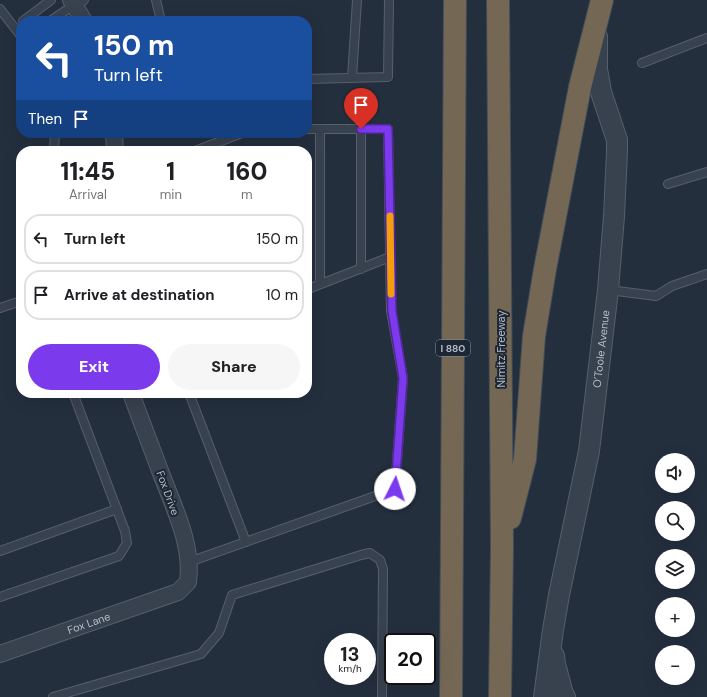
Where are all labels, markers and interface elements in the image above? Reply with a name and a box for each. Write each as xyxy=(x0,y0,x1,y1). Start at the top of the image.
text: 150 m xyxy=(94,27,174,64)
icon: left xyxy=(28,32,80,84)
text: Turn left xyxy=(94,63,163,87)
pin xyxy=(344,88,378,129)
icon: arrive xyxy=(350,94,372,116)
icon: arrive xyxy=(70,108,92,130)
text: Then xyxy=(28,109,62,129)
text: 11:45 xyxy=(61,156,115,187)
text: 1 xyxy=(166,156,175,187)
text: 160 xyxy=(226,156,267,187)
text: Arrival xyxy=(69,186,107,203)
text: min xyxy=(160,186,182,203)
text: m xyxy=(241,186,253,203)
icon: left xyxy=(30,228,52,250)
text: Turn left xyxy=(64,229,125,249)
text: 150 m xyxy=(257,229,298,249)
icon: arrive xyxy=(30,284,52,306)
text: Arrive at destination xyxy=(64,285,215,305)
text: 10 m xyxy=(266,285,298,305)
street label: O’Toole Avenue xyxy=(590,309,613,389)
street label: Nimitz Freeway xyxy=(494,310,508,388)
road number: I 880 xyxy=(436,340,470,356)
button: Exit xyxy=(28,344,160,390)
button: Share xyxy=(168,344,300,390)
map controls xyxy=(655,453,695,685)
button: sound xyxy=(655,453,695,493)
position arrow xyxy=(374,468,416,510)
street label: Fox Drive xyxy=(153,469,183,517)
button: search xyxy=(655,501,695,541)
button: layers xyxy=(655,549,695,589)
button: + xyxy=(655,597,695,637)
street label: Fox Lane xyxy=(65,609,112,637)
speed limit sign: 20 xyxy=(384,633,436,685)
text: 13 xyxy=(340,641,360,667)
button: − xyxy=(655,645,695,685)
text: km/h xyxy=(338,662,362,675)

